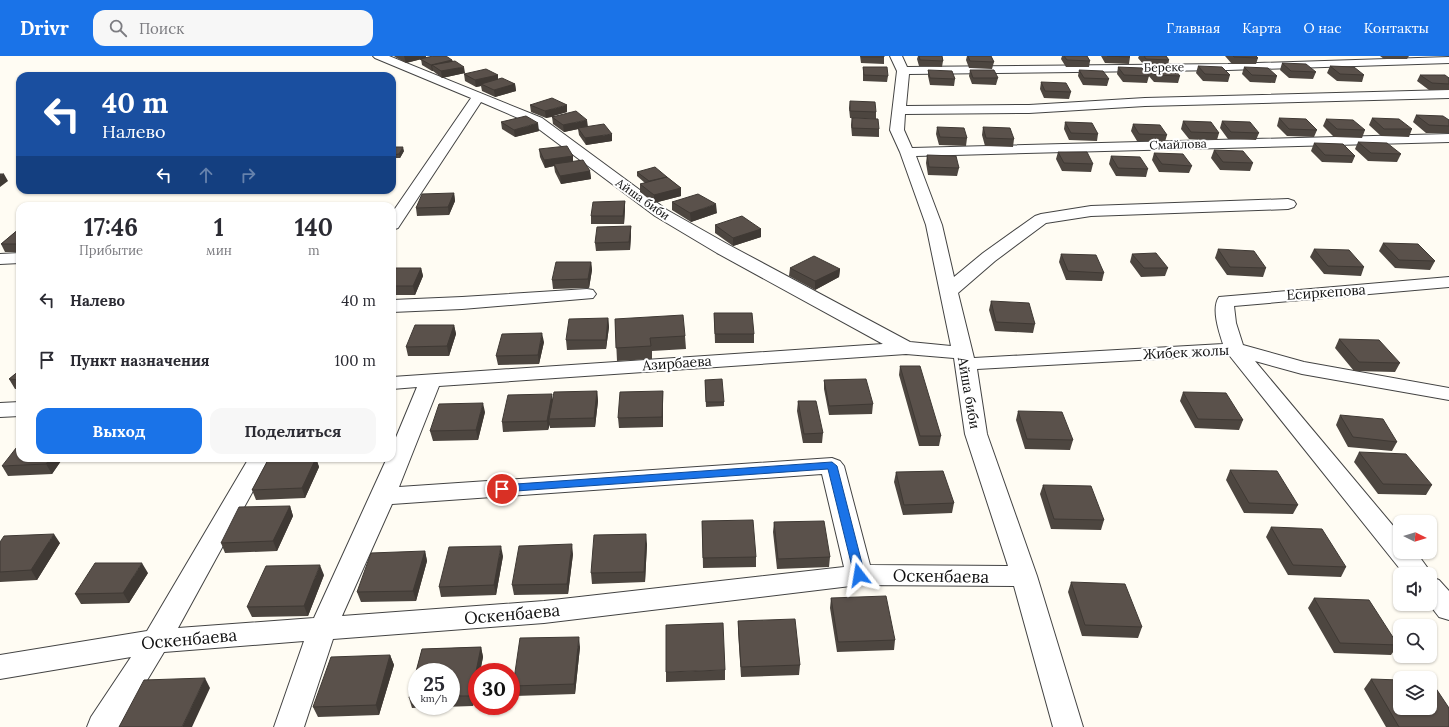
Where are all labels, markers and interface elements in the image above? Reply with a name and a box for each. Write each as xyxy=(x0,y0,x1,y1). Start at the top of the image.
search box xyxy=(93,10,373,46)
text: Drivr xyxy=(20,16,69,40)
icon: search xyxy=(107,17,129,39)
text: Поиск xyxy=(139,19,184,38)
text: Главная xyxy=(1166,19,1220,37)
text: Карта xyxy=(1242,19,1282,37)
text: О нас xyxy=(1304,19,1342,37)
text: Контакты xyxy=(1364,19,1429,37)
street label: Береке xyxy=(1144,59,1185,75)
text: 40 m xyxy=(102,85,168,121)
icon: left xyxy=(36,88,88,140)
text: Налево xyxy=(102,120,166,143)
street label: Смайлова xyxy=(1149,136,1207,152)
icon: left xyxy=(153,164,175,186)
icon: ahead xyxy=(195,164,217,186)
icon: right xyxy=(237,164,259,186)
street label: Айша биби xyxy=(612,174,673,223)
text: 17:46 xyxy=(84,212,138,243)
text: 1 xyxy=(214,212,224,243)
text: 140 xyxy=(295,212,333,243)
text: Прибытие xyxy=(79,242,143,259)
text: мин xyxy=(206,242,232,259)
text: m xyxy=(308,242,320,259)
street label: Есиркепова xyxy=(1286,280,1366,304)
icon: left xyxy=(36,289,58,311)
text: Налево xyxy=(70,291,125,310)
text: 40 m xyxy=(341,291,376,310)
street label: Жибек жолы xyxy=(1142,341,1230,363)
icon: arrive xyxy=(36,349,58,371)
text: Пункт назначения xyxy=(70,351,210,370)
text: 100 m xyxy=(335,351,376,370)
street label: Азирбаева xyxy=(641,352,712,374)
street label: Айша биби xyxy=(954,355,984,431)
button: Выход xyxy=(36,408,202,454)
button: Поделиться xyxy=(210,408,376,454)
pin xyxy=(485,472,519,506)
icon: arrive xyxy=(491,478,513,500)
north arrow xyxy=(1393,515,1437,559)
map controls xyxy=(1393,515,1437,715)
position arrow xyxy=(838,554,880,596)
street label: Оскенбаева xyxy=(893,564,989,588)
button: sound xyxy=(1393,567,1437,611)
street label: Оскенбаева xyxy=(463,599,561,629)
button: search xyxy=(1393,619,1437,663)
street label: Оскенбаева xyxy=(140,624,238,654)
speed limit sign: 30 xyxy=(468,663,520,715)
text: 25 xyxy=(423,671,445,696)
button: layers xyxy=(1393,671,1437,715)
text: km/h xyxy=(420,692,448,705)

